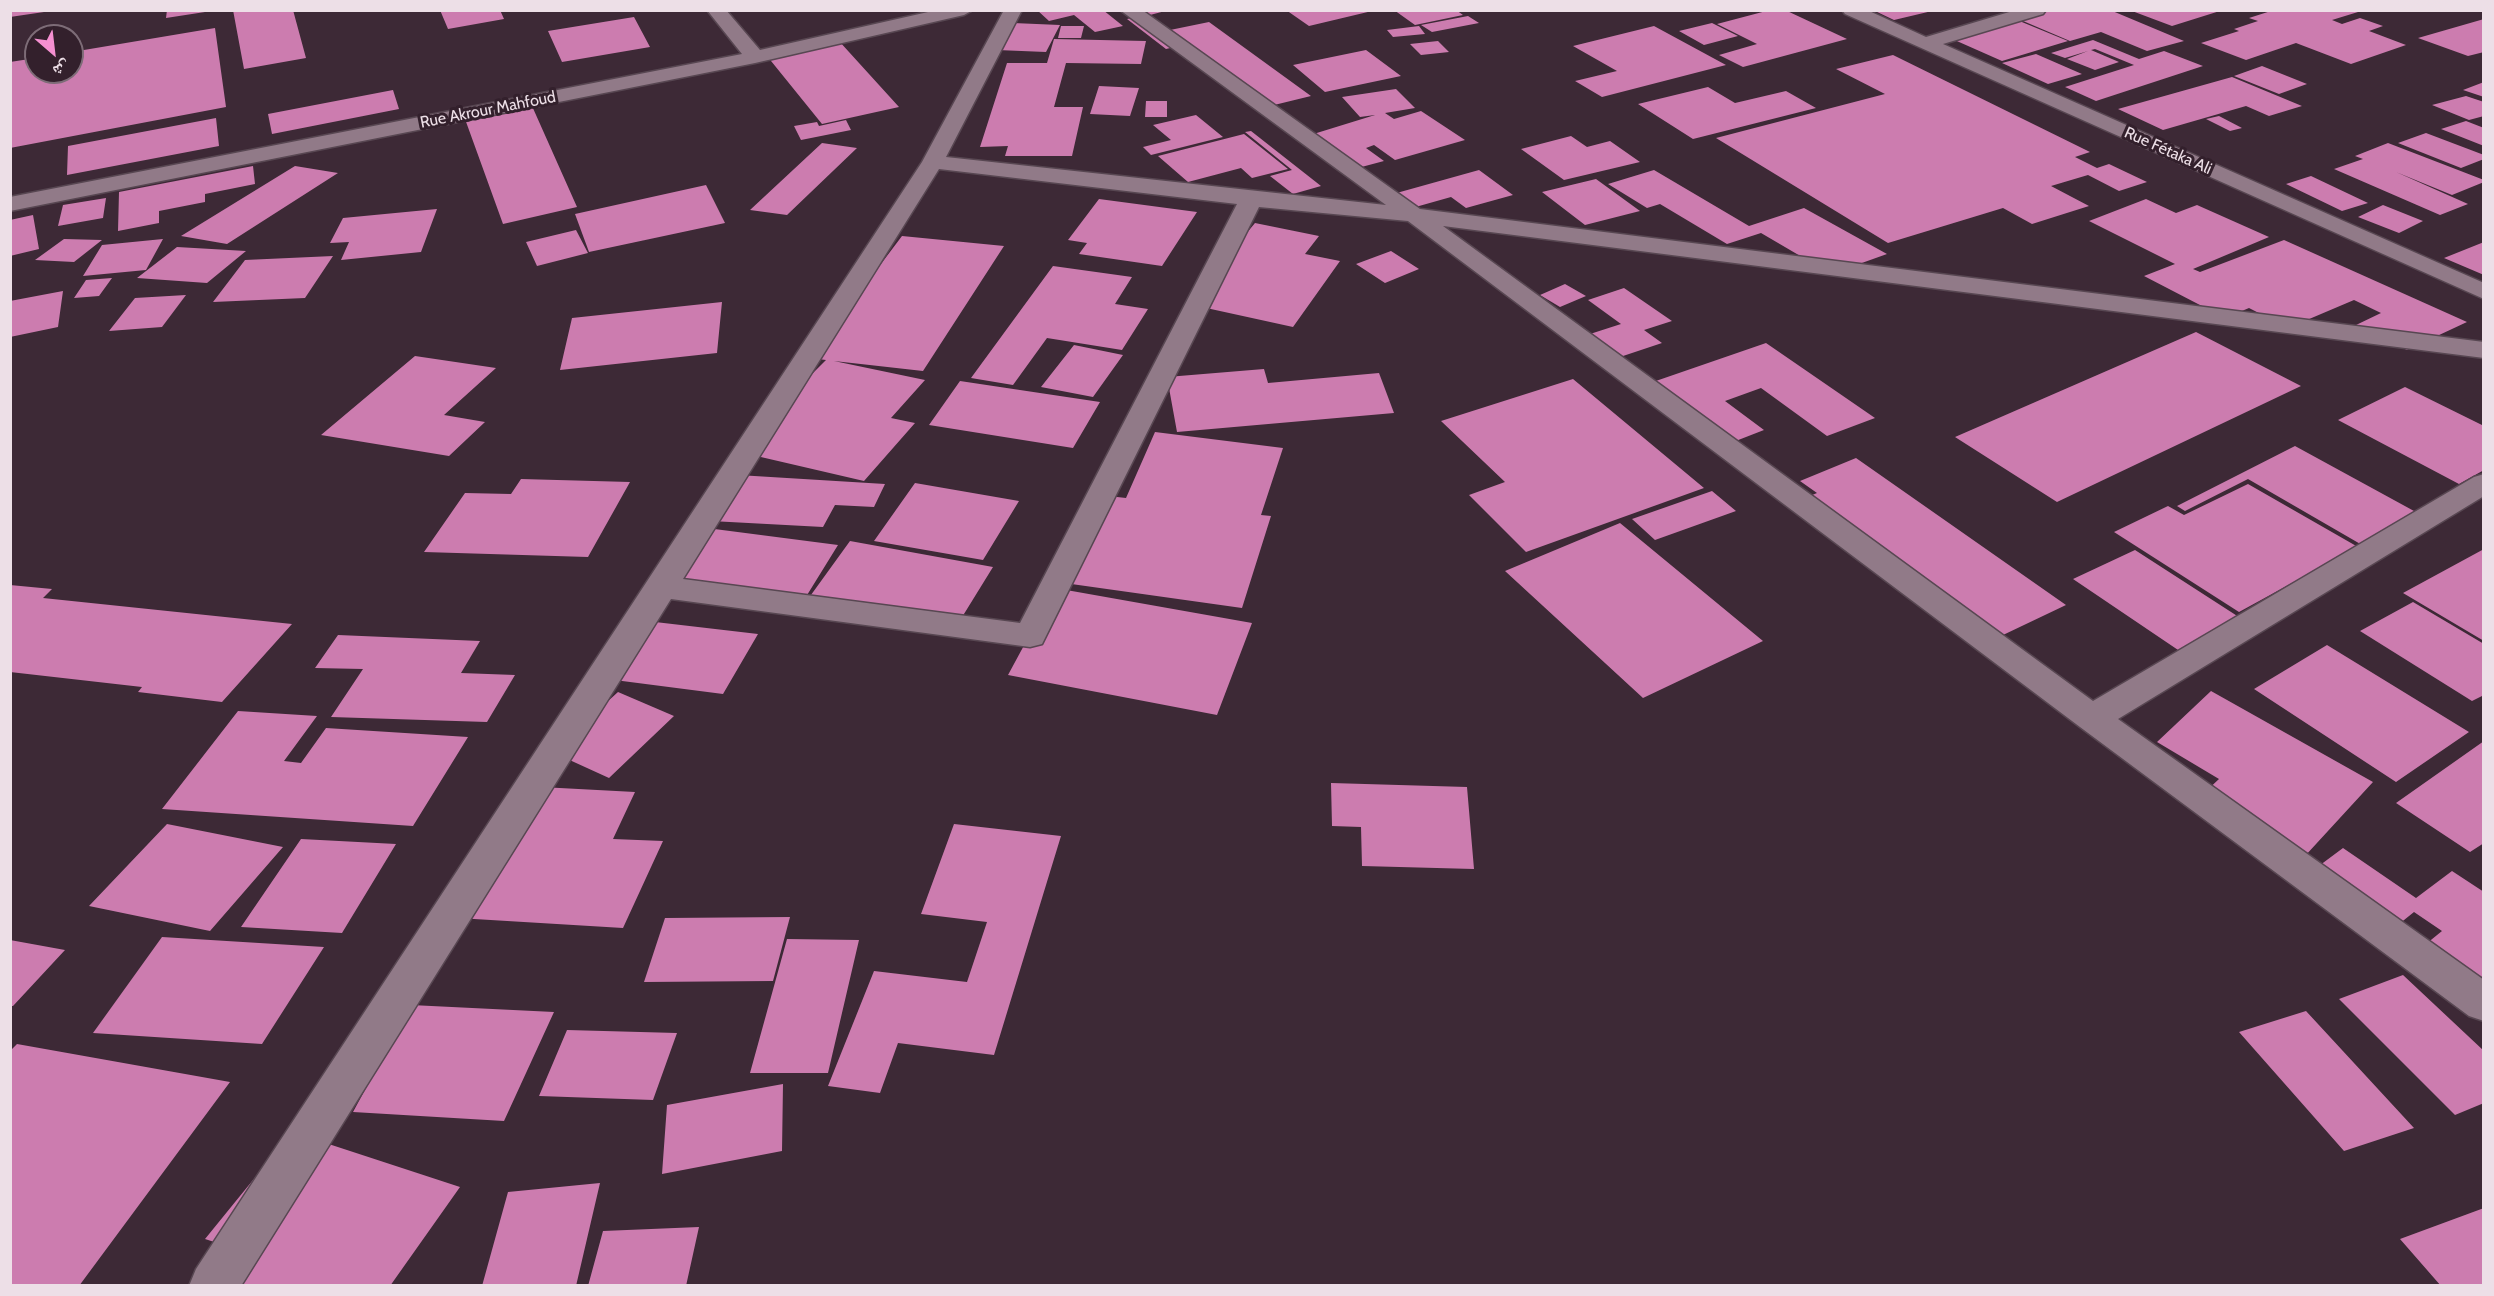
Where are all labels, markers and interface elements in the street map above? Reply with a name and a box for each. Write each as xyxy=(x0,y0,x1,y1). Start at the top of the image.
north arrow xyxy=(24,24,84,84)
text: ش xyxy=(50,56,74,81)
street label: Rue Akrour Mahfoud xyxy=(419,87,557,133)
street label: Rue Fétaka Ali xyxy=(2121,123,2215,179)

